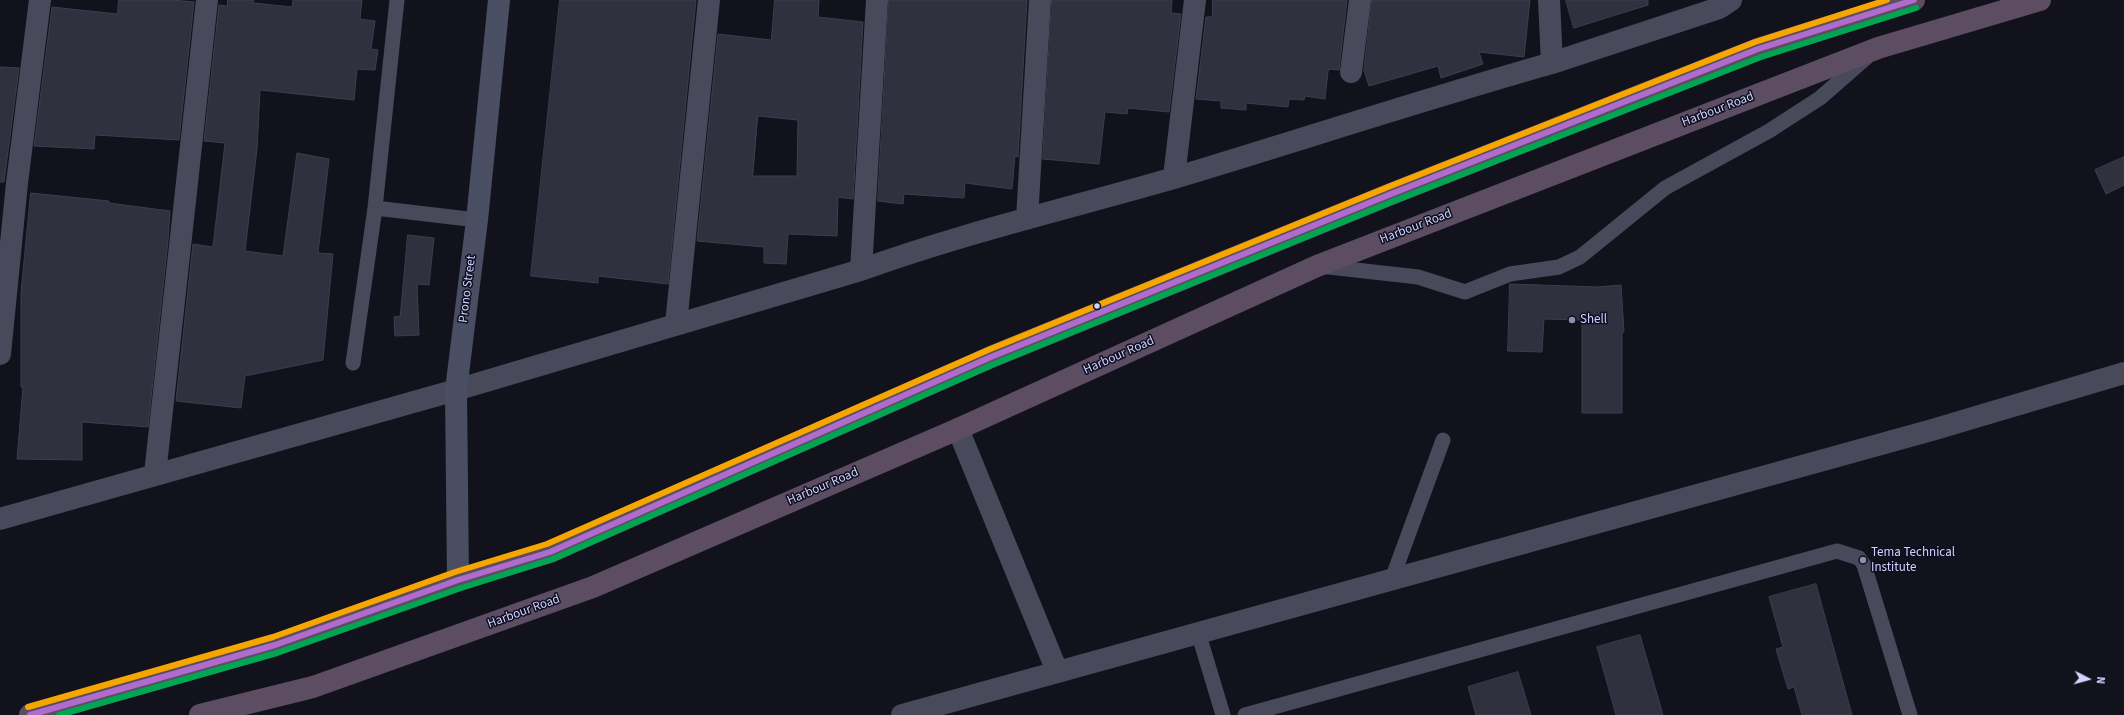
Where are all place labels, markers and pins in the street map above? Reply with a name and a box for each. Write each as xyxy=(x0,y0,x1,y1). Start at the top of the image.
unlabelled marker xyxy=(1092,301,1102,311)
place label: Shell xyxy=(1580,312,1607,328)
marker: Shell xyxy=(1567,315,1577,325)
place label: Tema Technical Institute xyxy=(1871,545,1955,576)
marker: Tema Technical Institute xyxy=(1858,555,1868,565)

